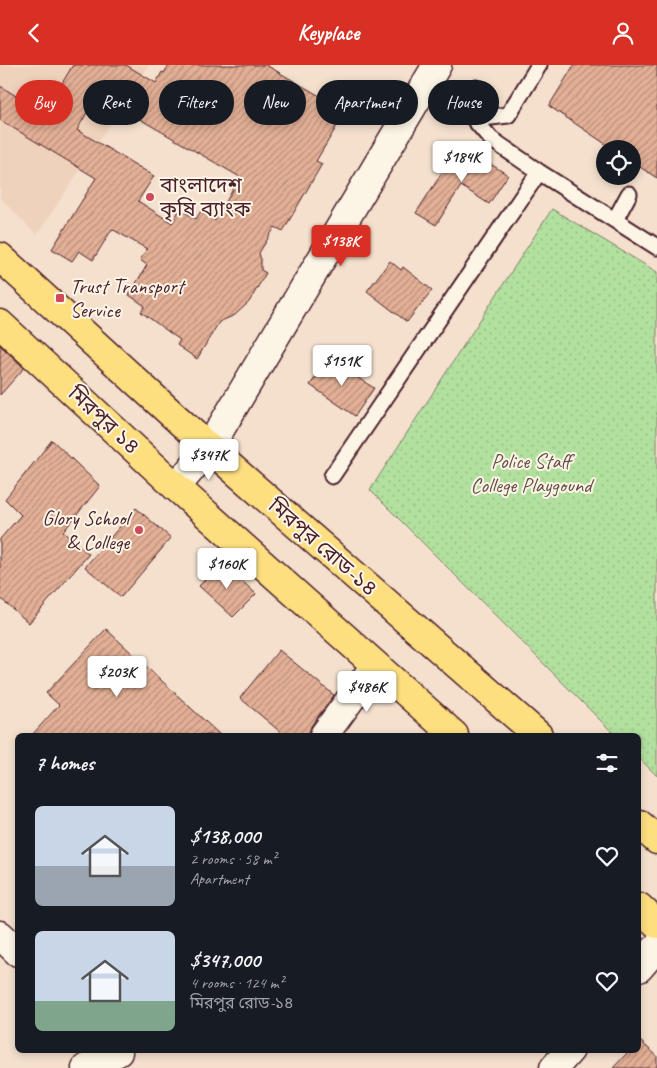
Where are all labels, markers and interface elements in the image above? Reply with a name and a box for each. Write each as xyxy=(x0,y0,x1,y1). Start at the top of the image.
icon: back xyxy=(20,19,48,47)
text: Keyplace xyxy=(298,19,359,47)
icon: person xyxy=(609,19,637,47)
chip: Buy xyxy=(15,80,73,125)
chip: Rent xyxy=(83,80,149,125)
chip: Filters xyxy=(159,80,234,125)
chip: New xyxy=(244,80,306,125)
chip: Apartment xyxy=(316,80,418,125)
chip: House xyxy=(428,80,499,125)
map controls xyxy=(596,140,641,185)
button: locate xyxy=(596,140,641,185)
pin: $184K xyxy=(427,141,497,183)
text: $184K xyxy=(444,147,480,167)
place label: বাংলাদেশ কৃষি ব্যাংক xyxy=(159,172,252,222)
marker: বাংলাদেশ কৃষি ব্যাংক xyxy=(144,191,156,203)
pin: $138K xyxy=(306,225,376,267)
text: $138K xyxy=(323,231,359,251)
place label: Trust Transport Service xyxy=(70,273,187,323)
marker: Trust Transport Service xyxy=(54,292,66,304)
pin: $151K xyxy=(307,345,377,387)
text: $151K xyxy=(324,351,360,371)
street label: মিরপুর ১৪ xyxy=(62,380,145,460)
pin: $347K xyxy=(174,439,244,481)
text: $347K xyxy=(191,445,227,465)
park label: Police Staff College Playgound xyxy=(471,448,595,498)
street label: মিরপুর রোড-১৪ xyxy=(262,492,383,601)
place label: Glory School & College xyxy=(42,505,132,555)
marker: Glory School & College xyxy=(133,524,145,536)
pin: $160K xyxy=(192,547,262,590)
text: $160K xyxy=(208,554,246,574)
pin: $203K xyxy=(82,655,152,698)
text: $203K xyxy=(99,662,135,682)
pin: $486K xyxy=(332,671,402,713)
text: $486K xyxy=(348,677,386,697)
icon: filters xyxy=(593,749,621,777)
text: 7 homes xyxy=(35,750,94,776)
text: $138,000 xyxy=(190,823,260,849)
icon: home xyxy=(75,826,135,886)
icon: heart xyxy=(593,842,621,870)
text: 2 rooms · 58 m² xyxy=(190,849,276,869)
text: Apartment xyxy=(190,869,249,889)
text: $347,000 xyxy=(190,947,260,973)
icon: home xyxy=(75,951,135,1011)
icon: heart xyxy=(593,967,621,995)
text: 4 rooms · 124 m² xyxy=(190,973,284,993)
text: মিরপুর রোড-১৪ xyxy=(190,993,294,1013)

